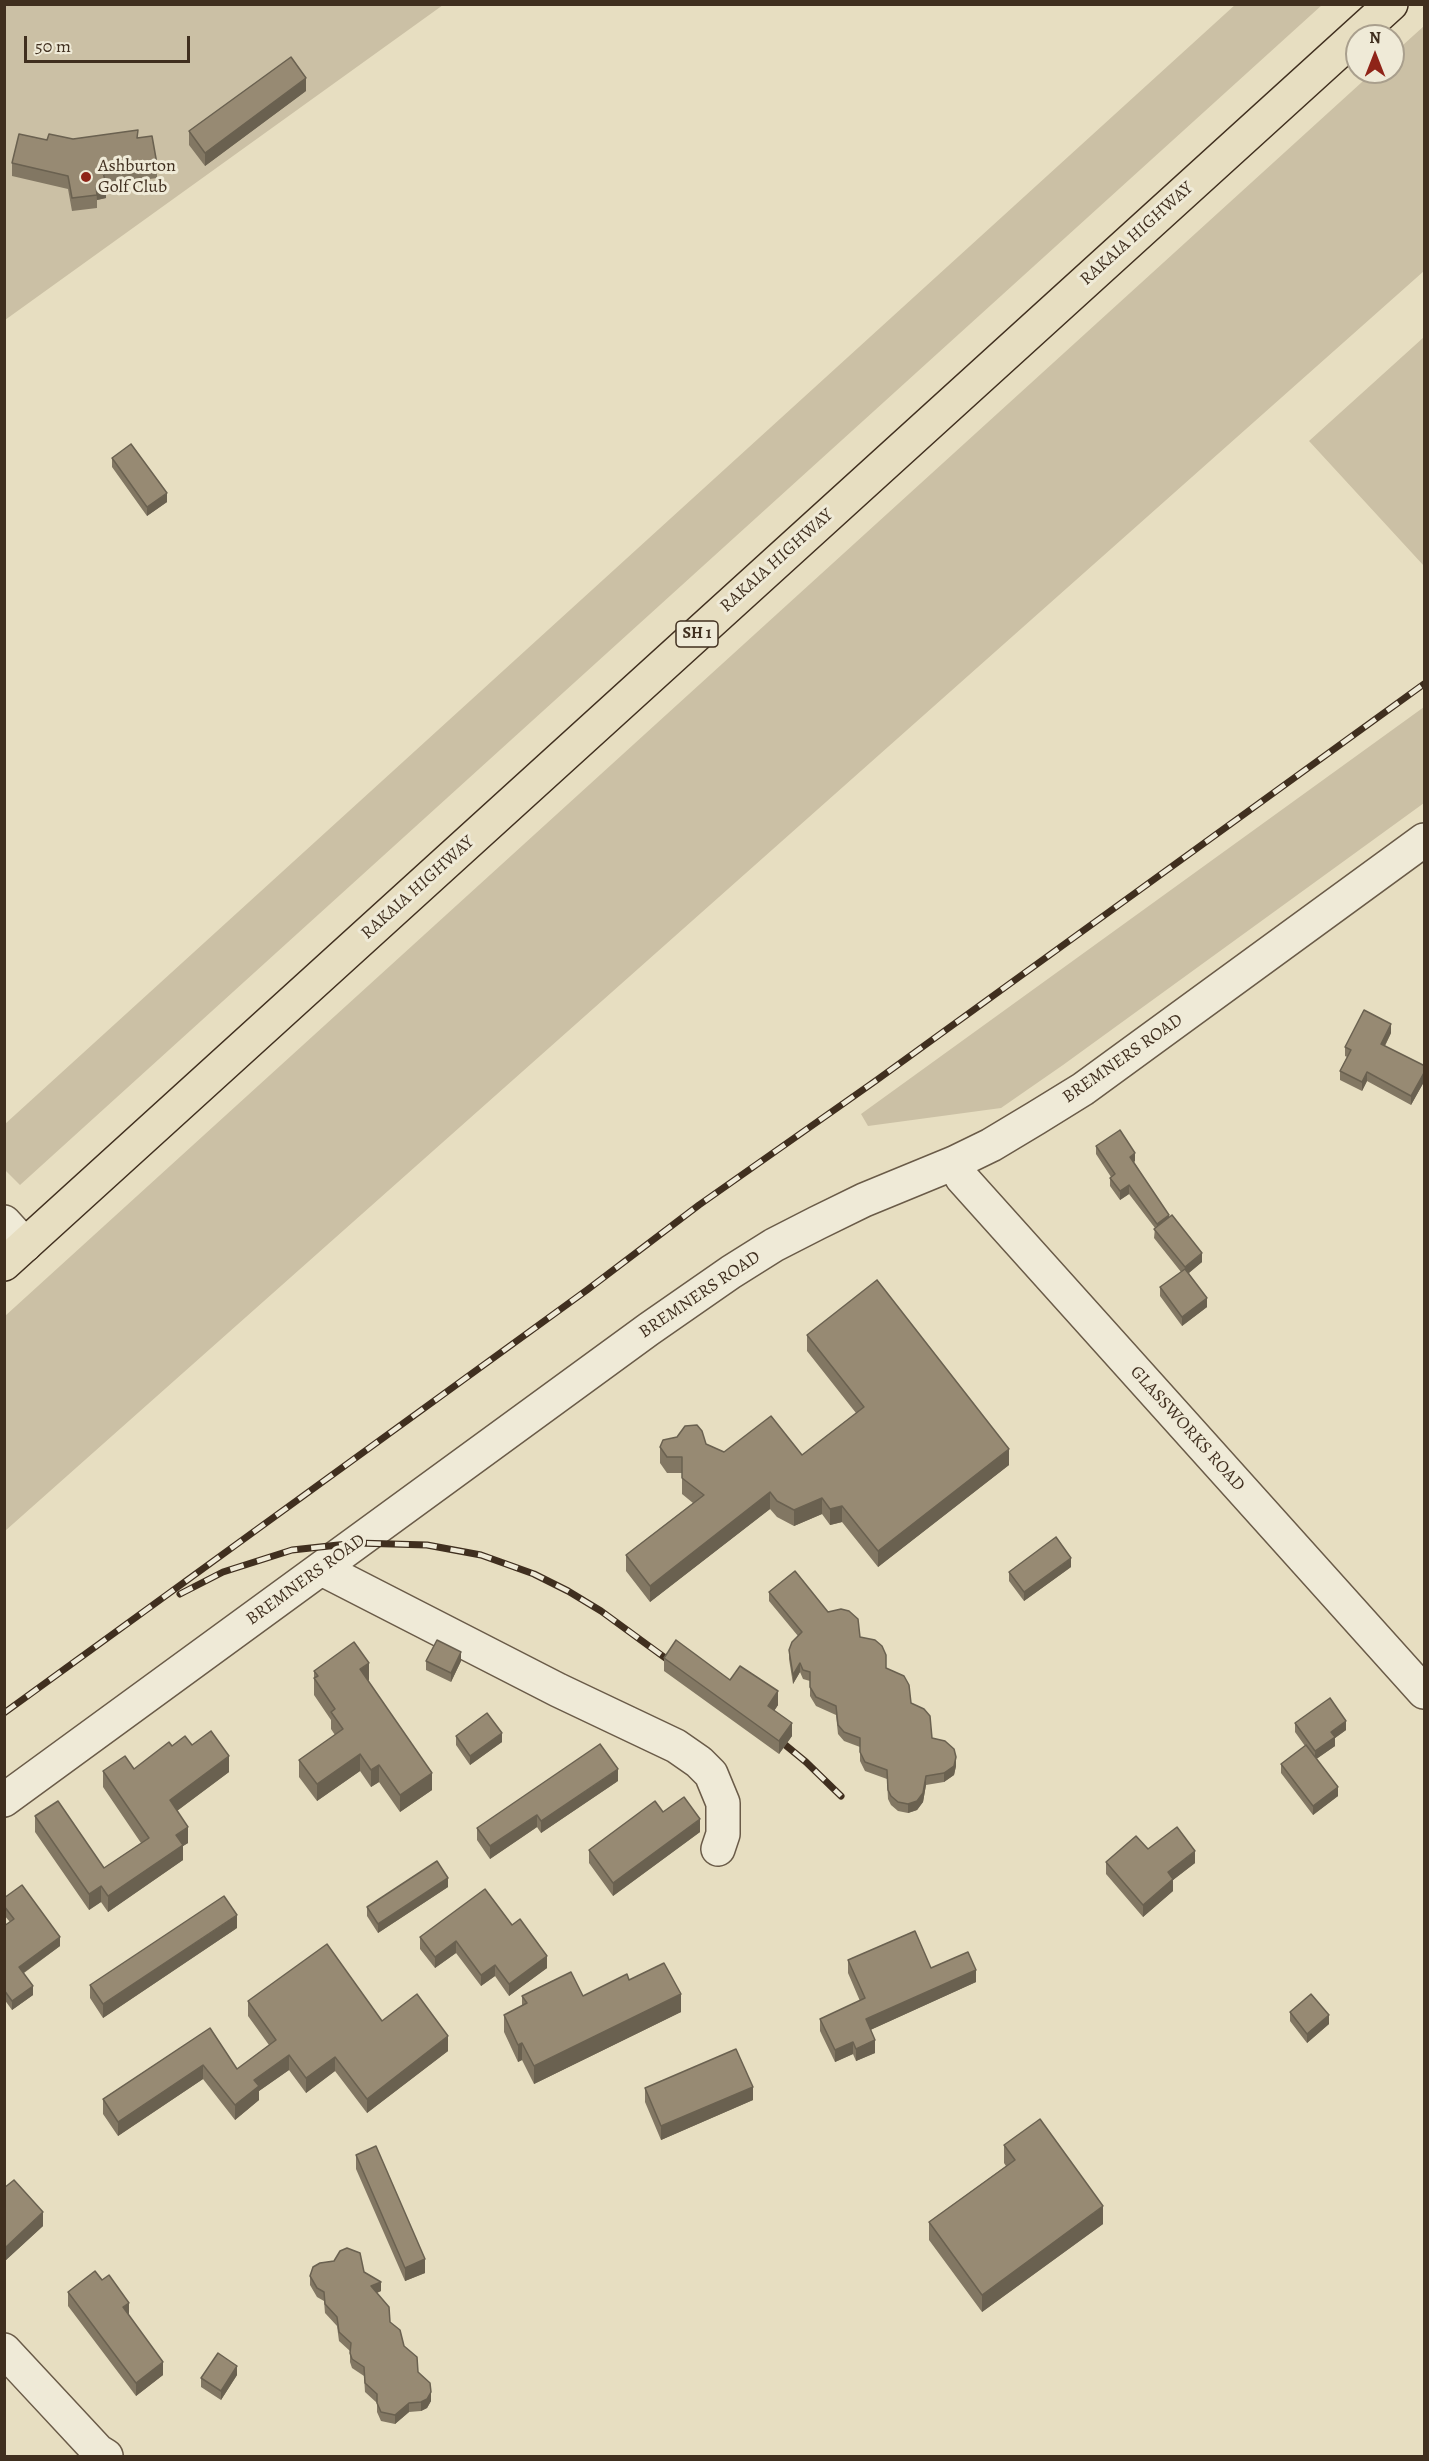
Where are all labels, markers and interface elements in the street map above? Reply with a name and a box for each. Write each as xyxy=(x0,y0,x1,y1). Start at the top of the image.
scale bar xyxy=(27,24,194,62)
north arrow xyxy=(1345,24,1405,84)
text: N xyxy=(1369,27,1381,49)
text: 50 m xyxy=(35,34,71,58)
place label: Ashburton Golf Club xyxy=(98,156,176,198)
marker: Ashburton Golf Club xyxy=(79,170,93,184)
street label: RAKAIA HIGHWAY xyxy=(1076,178,1198,290)
street label: RAKAIA HIGHWAY xyxy=(716,505,838,617)
road number: SH 1 xyxy=(676,621,718,647)
street label: RAKAIA HIGHWAY xyxy=(357,832,479,944)
street label: BREMNERS ROAD xyxy=(1059,1010,1187,1108)
street label: BREMNERS ROAD xyxy=(635,1246,765,1344)
street label: GLASSWORKS ROAD xyxy=(1125,1362,1249,1496)
street label: BREMNERS ROAD xyxy=(242,1530,370,1630)

